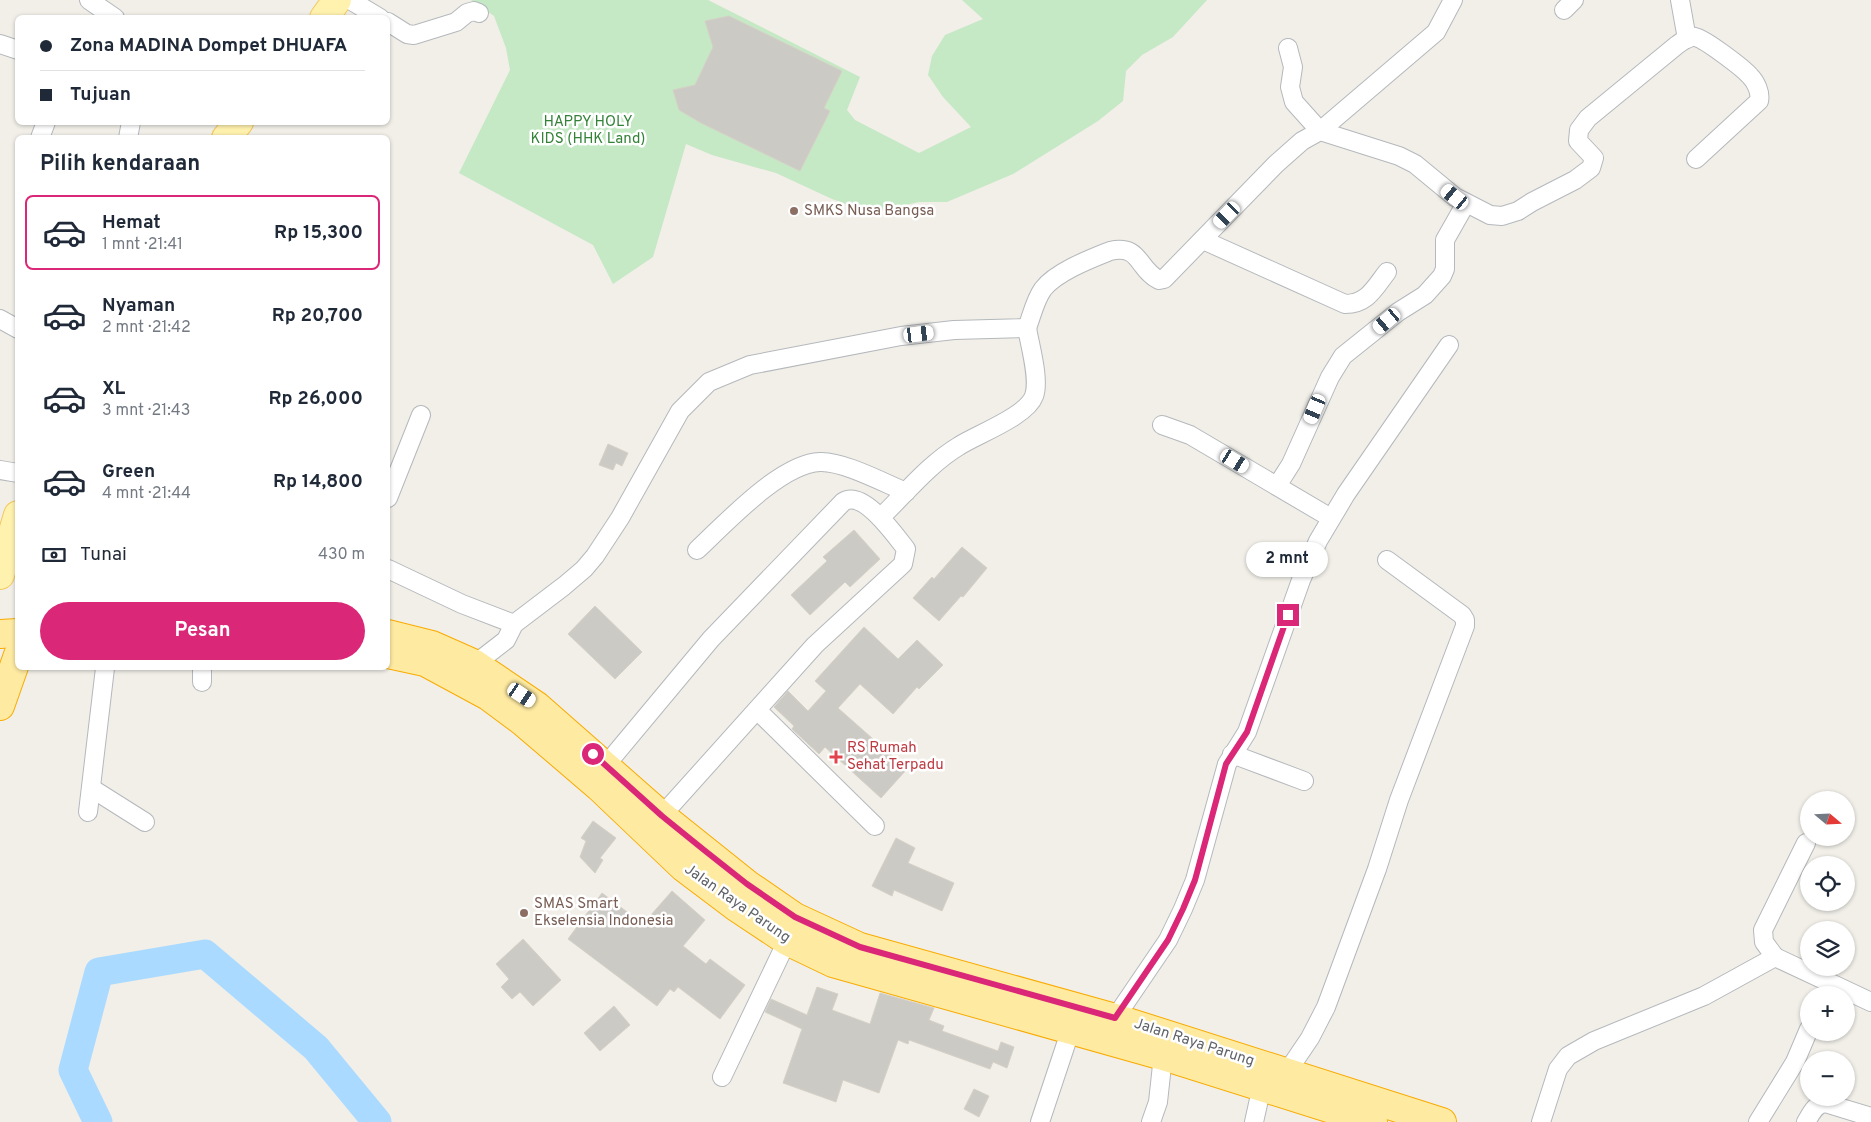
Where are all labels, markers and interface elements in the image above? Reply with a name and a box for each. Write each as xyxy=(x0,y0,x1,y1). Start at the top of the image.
text: Zona MADINA Dompet DHUAFA xyxy=(70,34,347,58)
text: Tujuan xyxy=(70,83,131,107)
park label: HAPPY HOLY KIDS (HHK Land) xyxy=(531,113,645,149)
text: Pilih kendaraan xyxy=(40,151,200,178)
car xyxy=(1438,182,1471,212)
car xyxy=(1211,199,1242,231)
place label: SMKS Nusa Bangsa xyxy=(804,202,934,221)
marker: SMKS Nusa Bangsa xyxy=(788,205,800,217)
icon: car xyxy=(42,210,87,255)
text: Hemat xyxy=(102,211,161,235)
text: Rp 15,300 xyxy=(274,221,363,245)
text: 1 mnt · 21:41 xyxy=(102,235,183,255)
icon: car xyxy=(42,293,87,338)
text: Nyaman xyxy=(102,294,175,318)
text: Rp 20,700 xyxy=(272,304,363,328)
car xyxy=(1370,306,1403,336)
text: 2 mnt · 21:42 xyxy=(102,318,191,338)
car xyxy=(903,325,934,343)
icon: car xyxy=(42,376,87,421)
text: XL xyxy=(102,377,125,401)
text: Rp 26,000 xyxy=(269,387,363,411)
car xyxy=(1302,392,1327,426)
text: 3 mnt · 21:43 xyxy=(102,401,190,421)
car xyxy=(1218,447,1251,475)
icon: car xyxy=(42,459,87,504)
text: Green xyxy=(102,460,155,484)
text: Rp 14,800 xyxy=(273,470,363,494)
text: 4 mnt · 21:44 xyxy=(102,484,191,504)
icon: cash xyxy=(40,541,68,569)
callout: 2 mnt xyxy=(1247,542,1329,578)
text: Tunai xyxy=(80,543,127,567)
text: 430 m xyxy=(318,545,365,565)
text: 2 mnt xyxy=(1265,549,1309,569)
button: Pesan xyxy=(40,602,365,660)
route end xyxy=(1277,604,1299,626)
car xyxy=(505,680,538,710)
place label: RS Rumah Sehat Terpadu xyxy=(847,739,944,775)
route start xyxy=(582,743,604,765)
marker: RS Rumah Sehat Terpadu xyxy=(829,750,843,764)
north arrow xyxy=(1800,791,1855,846)
map controls xyxy=(1800,791,1855,1106)
button: locate xyxy=(1800,856,1855,911)
street label: Jalan Raya Parung xyxy=(680,860,794,948)
place label: SMAS Smart Ekselensia Indonesia xyxy=(534,895,673,931)
marker: SMAS Smart Ekselensia Indonesia xyxy=(518,907,530,919)
button: layers xyxy=(1800,921,1855,976)
button: + xyxy=(1800,986,1855,1041)
street label: Jalan Raya Parung xyxy=(1131,1015,1257,1071)
button: − xyxy=(1800,1051,1855,1106)

